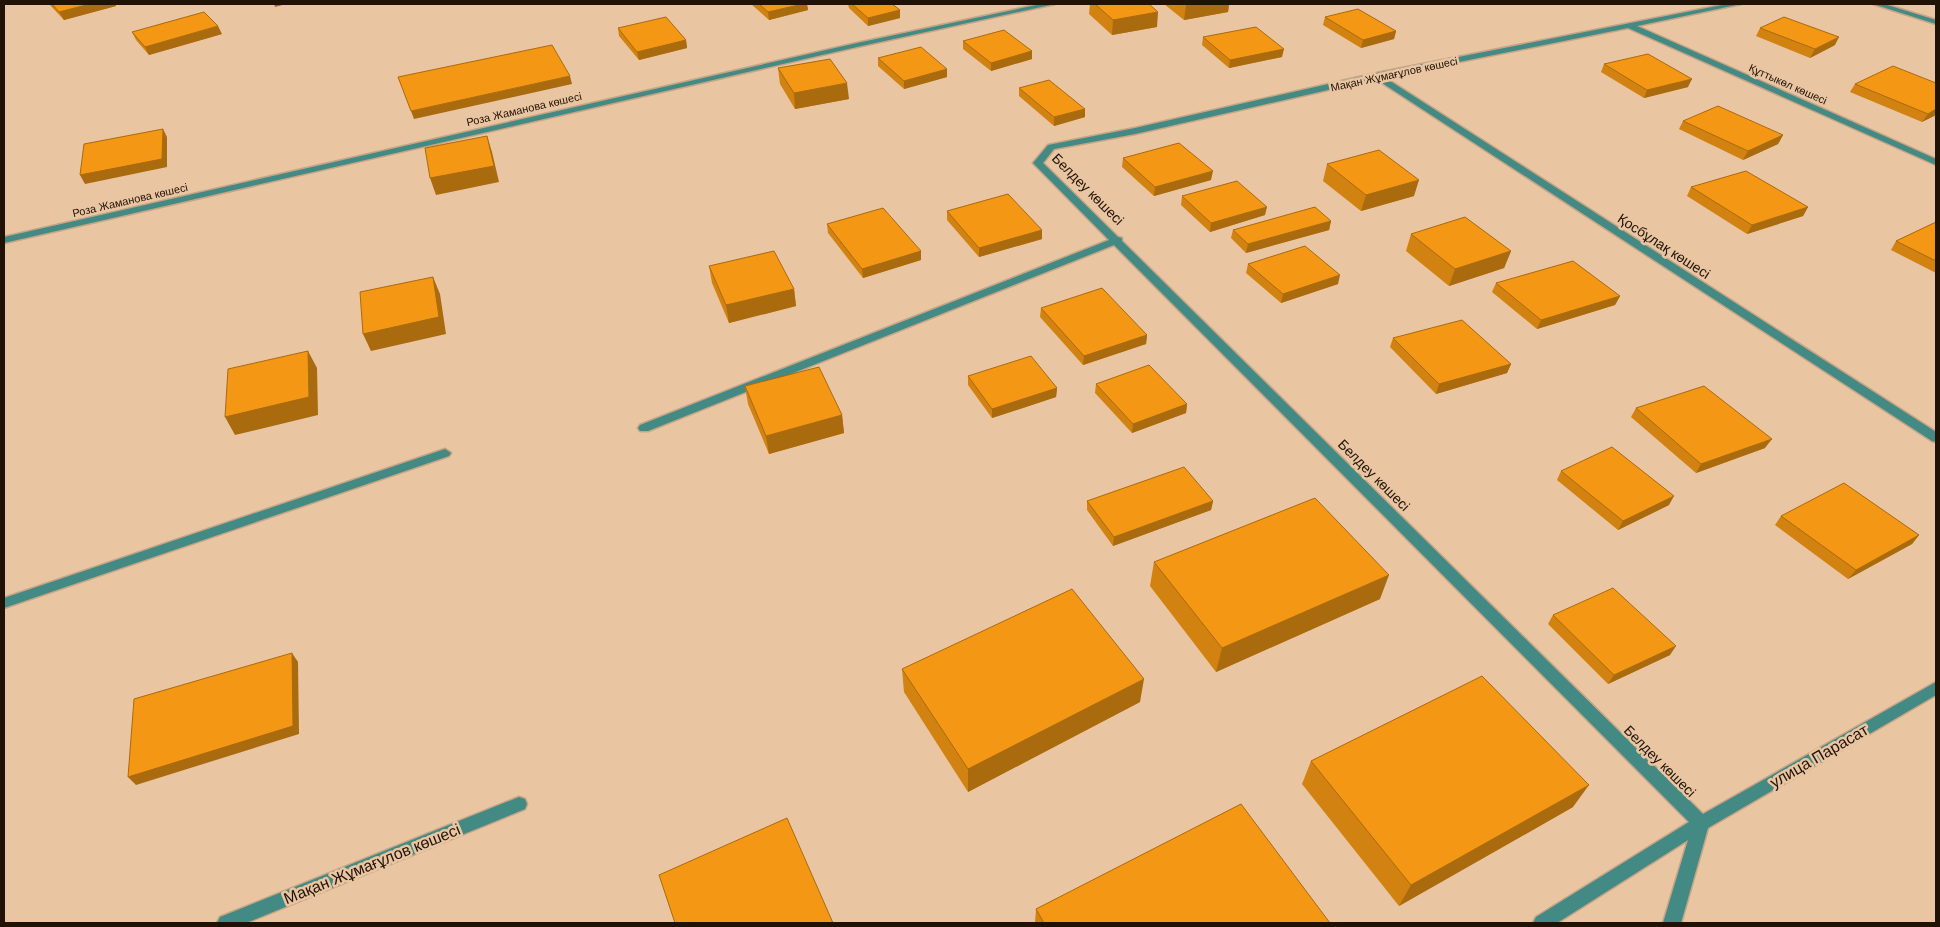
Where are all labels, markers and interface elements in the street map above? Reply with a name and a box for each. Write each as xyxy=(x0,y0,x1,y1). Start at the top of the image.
street label: Мақан Жұмағұлов көшесі xyxy=(1329,55,1459,93)
street label: Құттыкөл көшесі xyxy=(1747,61,1829,107)
street label: Роза Жаманова көшесі xyxy=(465,90,583,128)
street label: Белдеу көшесі xyxy=(1049,150,1127,228)
street label: Роза Жаманова көшесі xyxy=(71,181,189,219)
street label: Қосбұлақ көшесі xyxy=(1615,210,1713,282)
street label: Белдеу көшесі xyxy=(1335,436,1413,514)
street label: улица Парасат xyxy=(1767,721,1872,791)
street label: Белдеу көшесі xyxy=(1621,722,1699,800)
street label: Мақан Жұмағұлов көшесі xyxy=(281,821,463,907)

